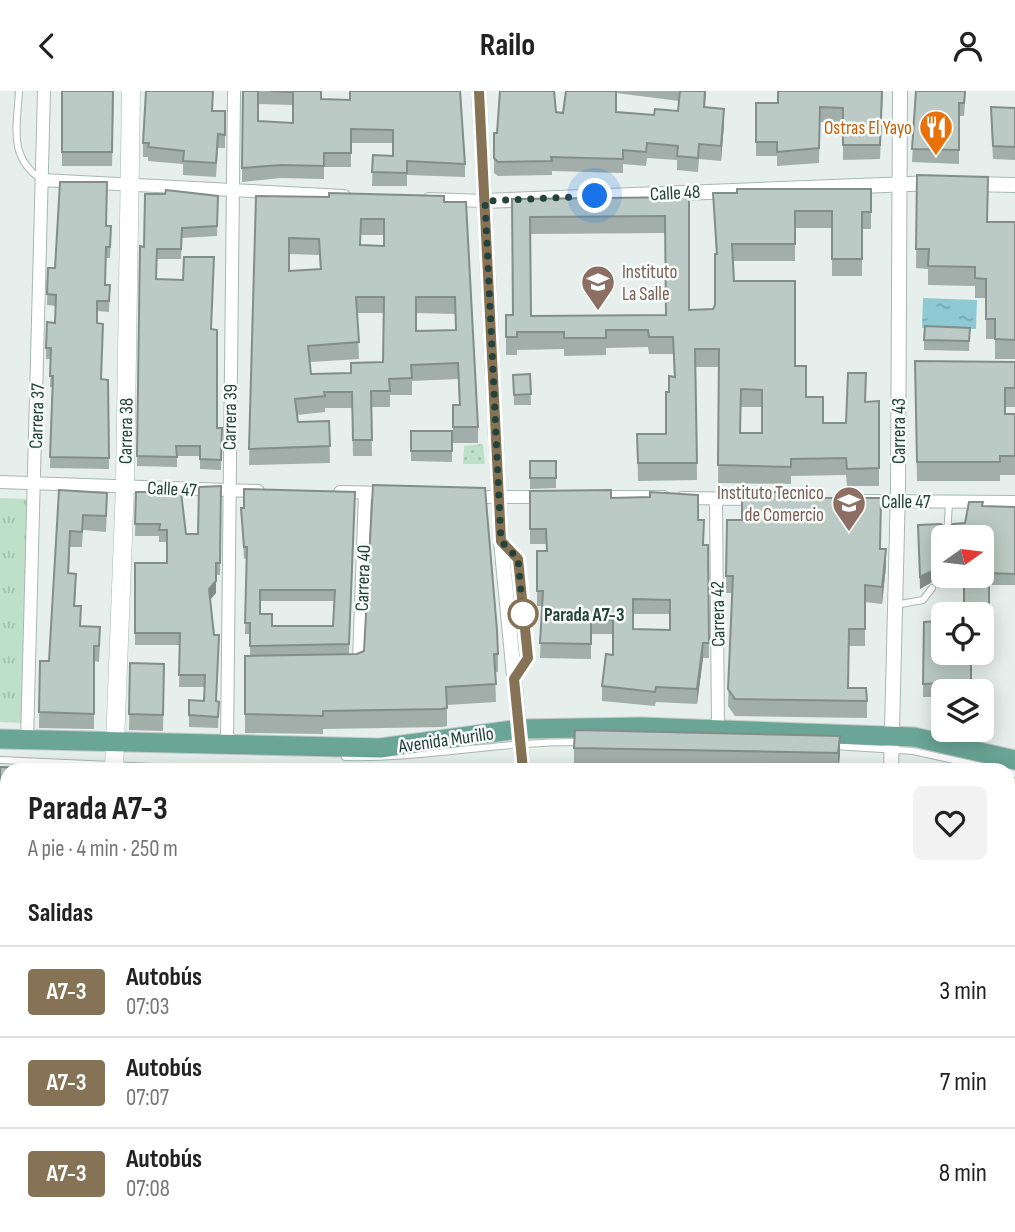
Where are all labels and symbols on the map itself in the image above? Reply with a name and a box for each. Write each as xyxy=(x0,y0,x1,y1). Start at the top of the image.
restaurant icon: Ostras El Yayo xyxy=(917,108,955,157)
place label: Ostras El Yayo xyxy=(824,117,912,140)
your location xyxy=(577,178,612,213)
street label: Calle 48 xyxy=(649,181,701,206)
place label: Instituto La Salle xyxy=(622,261,677,306)
school or university icon: Instituto La Salle xyxy=(579,263,617,312)
street label: Carrera 37 xyxy=(25,383,50,449)
street label: Carrera 39 xyxy=(218,384,243,450)
street label: Carrera 38 xyxy=(114,398,139,464)
street label: Carrera 43 xyxy=(888,398,911,464)
street label: Calle 47 xyxy=(147,477,198,502)
place label: Instituto Tecnico de Comercio xyxy=(717,482,824,527)
school or university icon: Instituto Tecnico de Comercio xyxy=(830,484,868,533)
street label: Calle 47 xyxy=(881,491,931,514)
north arrow xyxy=(931,525,994,588)
street label: Carrera 40 xyxy=(351,544,376,612)
street label: Carrera 42 xyxy=(706,581,731,647)
marker: Parada A7-3 xyxy=(508,599,538,629)
place label: Parada A7-3 xyxy=(544,604,624,627)
street label: Avenida Murillo xyxy=(396,722,495,759)

